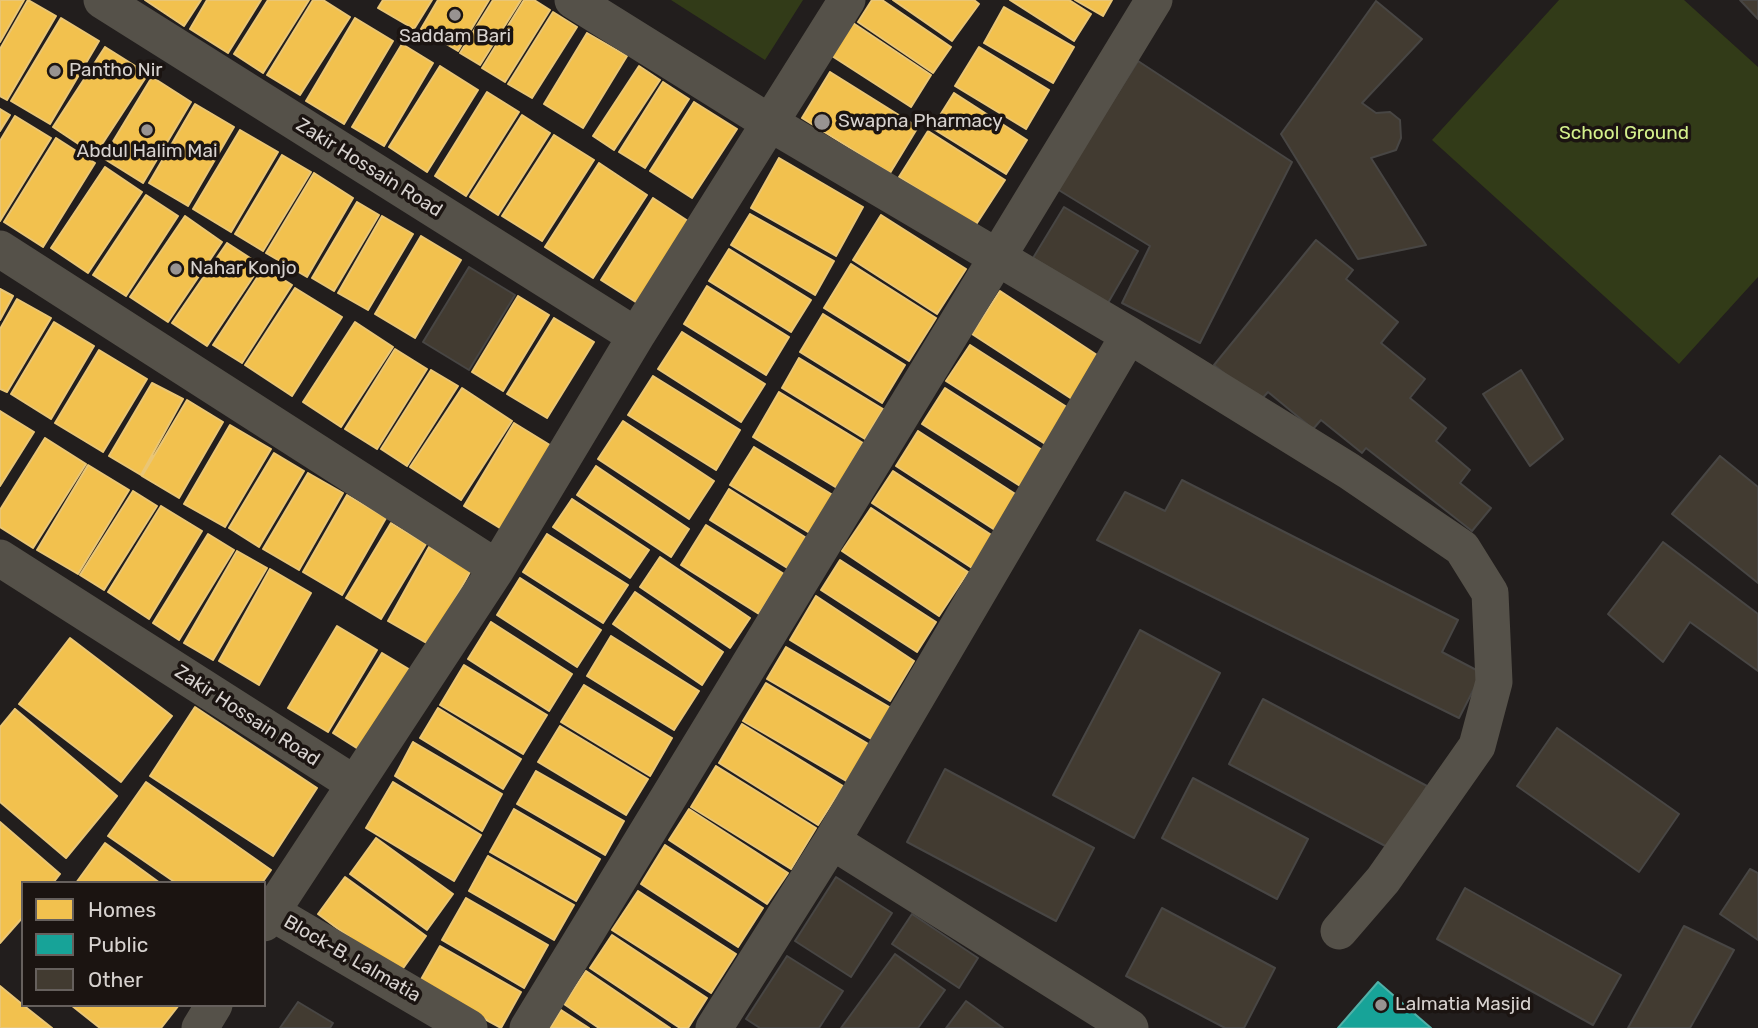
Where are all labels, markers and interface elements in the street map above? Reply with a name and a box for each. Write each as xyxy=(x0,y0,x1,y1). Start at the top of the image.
marker: Saddam Bari xyxy=(447,7,463,23)
place label: Saddam Bari xyxy=(399,26,511,48)
place label: Pantho Nir xyxy=(69,60,162,82)
marker: Pantho Nir xyxy=(47,63,63,79)
place label: Swapna Pharmacy xyxy=(838,111,1003,133)
marker: Swapna Pharmacy xyxy=(812,112,832,132)
street label: Zakir Hossain Road xyxy=(292,114,446,222)
marker: Abdul Halim Mai xyxy=(139,122,155,138)
park label: School Ground xyxy=(1559,123,1689,145)
place label: Abdul Halim Mai xyxy=(76,141,218,163)
place label: Nahar Konjo xyxy=(190,258,297,280)
marker: Nahar Konjo xyxy=(168,261,184,277)
street label: Zakir Hossain Road xyxy=(170,661,324,771)
legend xyxy=(21,881,266,1007)
text: Homes xyxy=(88,897,156,922)
street label: Block-B, Lalmatia xyxy=(280,911,424,1007)
text: Public xyxy=(88,932,148,957)
text: Other xyxy=(88,967,143,992)
place label: Lalmatia Masjid xyxy=(1395,994,1531,1016)
marker: Lalmatia Masjid xyxy=(1373,997,1389,1013)

